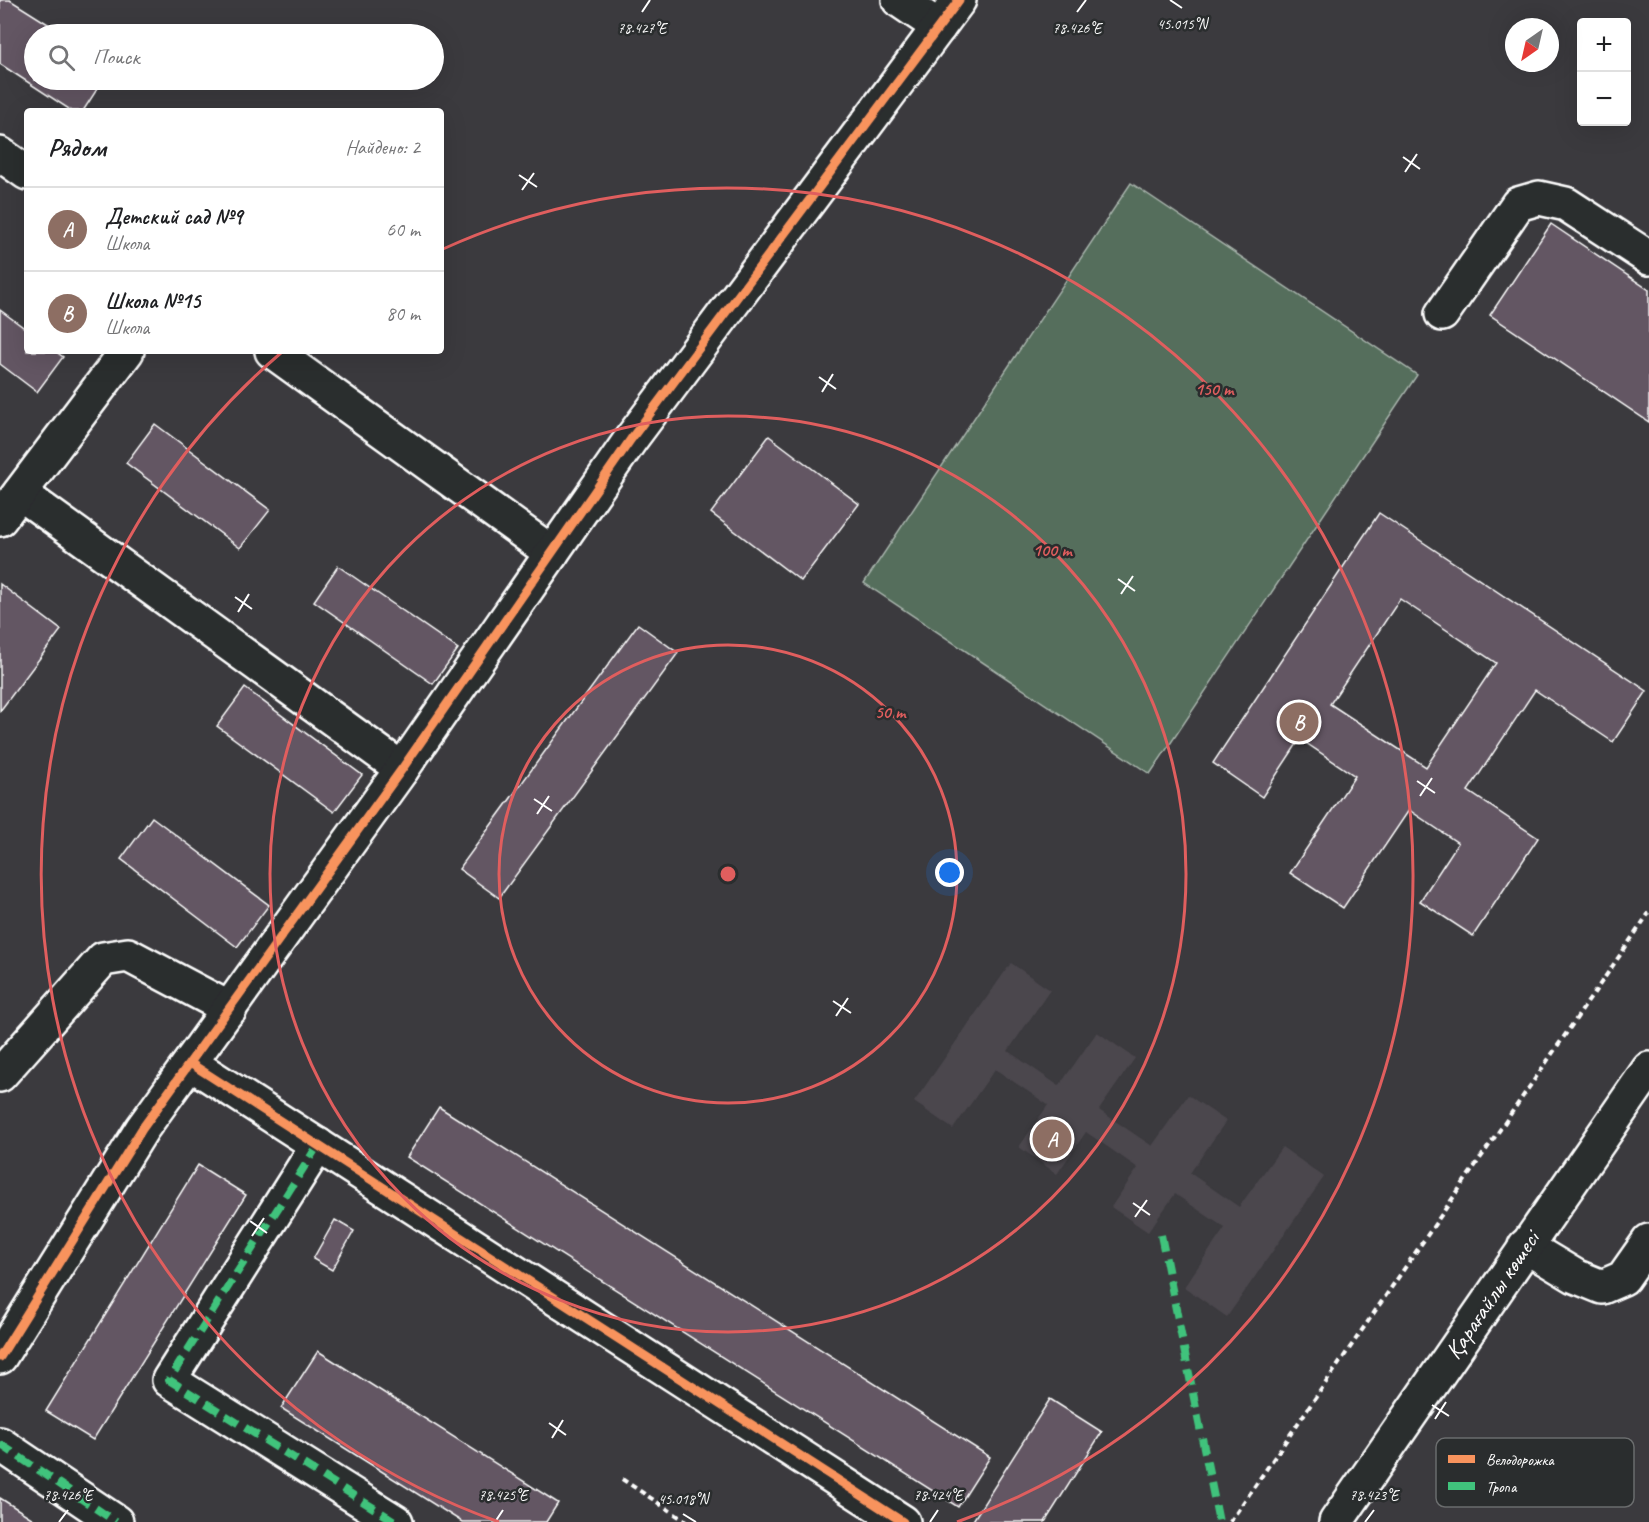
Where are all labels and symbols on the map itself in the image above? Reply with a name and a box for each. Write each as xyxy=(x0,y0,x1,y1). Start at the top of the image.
text: 45.015°N xyxy=(1157,15,1210,34)
north arrow xyxy=(1505,18,1559,72)
text: 78.427°E xyxy=(618,19,669,38)
text: 78.426°E xyxy=(1053,19,1104,38)
text: 150 m xyxy=(1195,378,1235,400)
text: 100 m xyxy=(1033,539,1073,561)
pin: B xyxy=(1280,700,1318,744)
text: 50 m xyxy=(875,701,907,723)
your location xyxy=(935,858,964,887)
centre of rings xyxy=(718,864,738,884)
pin: A xyxy=(1032,1116,1072,1162)
street label: Қарағайлы көшесі xyxy=(1438,1223,1547,1365)
legend xyxy=(1436,1438,1634,1507)
text: Велодорожка xyxy=(1486,1450,1555,1470)
text: Тропа xyxy=(1486,1477,1518,1497)
text: 78.426°E xyxy=(44,1486,95,1505)
text: 78.425°E xyxy=(479,1486,530,1505)
text: 78.424°E xyxy=(914,1486,965,1505)
text: 78.423°E xyxy=(1350,1486,1401,1505)
text: 45.018°N xyxy=(658,1490,711,1509)

